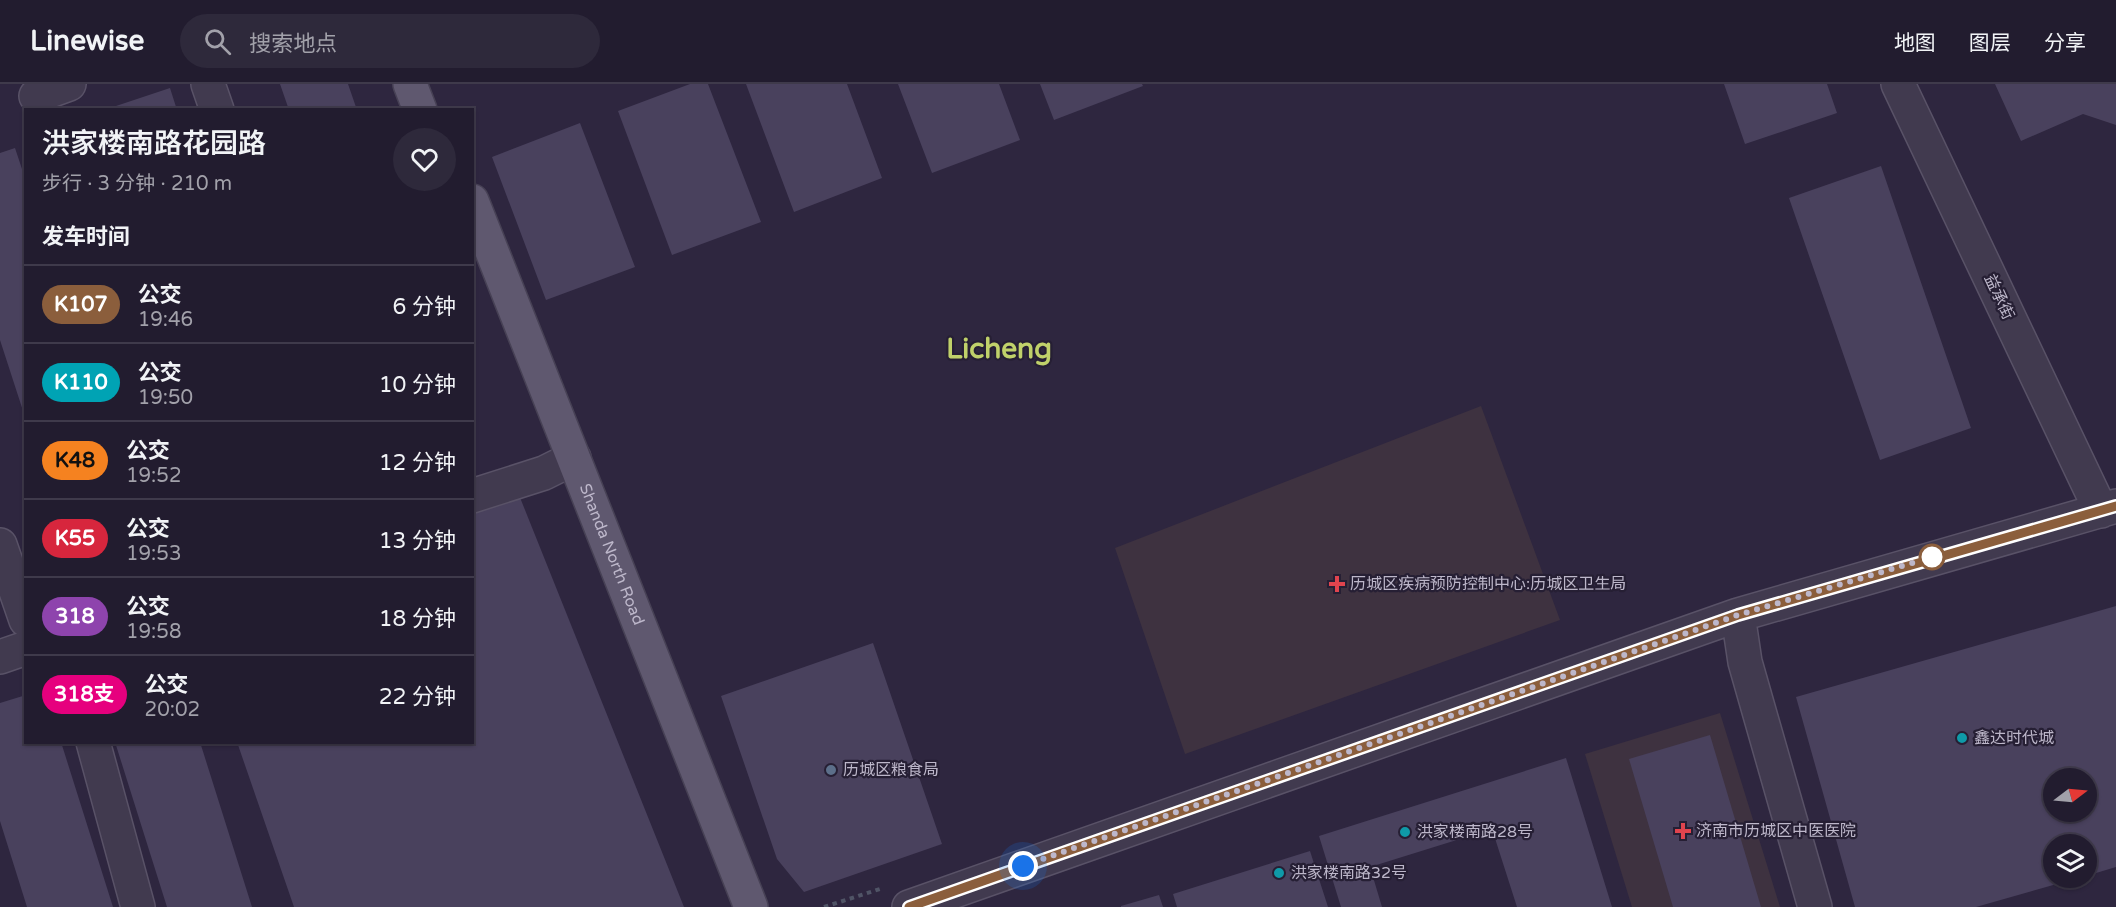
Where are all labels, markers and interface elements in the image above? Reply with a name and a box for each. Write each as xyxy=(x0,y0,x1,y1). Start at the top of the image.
search box xyxy=(180,14,600,68)
text: Linewise xyxy=(30,24,144,58)
icon: search xyxy=(201,25,234,58)
text: 搜索地点 xyxy=(249,31,337,57)
text: 地图 xyxy=(1894,31,1936,56)
text: 图层 xyxy=(1969,31,2011,56)
text: 分享 xyxy=(2044,31,2086,56)
text: 洪家楼南路花园路 xyxy=(42,127,266,161)
button: heart xyxy=(393,128,456,191)
text: 步行 · 3 分钟 · 210 m xyxy=(42,172,232,196)
text: 发车时间 xyxy=(42,224,130,250)
street label: 益承街 xyxy=(1980,271,2018,323)
text: 公交 xyxy=(138,282,182,308)
text: K107 xyxy=(54,292,108,317)
text: 6 分钟 xyxy=(392,294,456,320)
text: 19:46 xyxy=(138,308,193,332)
district label: Licheng xyxy=(946,332,1052,366)
text: 公交 xyxy=(138,360,182,386)
text: K110 xyxy=(54,370,108,395)
text: 10 分钟 xyxy=(379,372,456,398)
text: 19:50 xyxy=(138,386,193,410)
text: 公交 xyxy=(126,438,170,464)
text: K48 xyxy=(55,448,95,473)
text: 12 分钟 xyxy=(379,450,456,476)
text: 19:52 xyxy=(126,464,181,488)
street label: Shanda North Road xyxy=(575,481,649,628)
text: 公交 xyxy=(126,516,170,542)
text: K55 xyxy=(55,526,95,551)
text: 13 分钟 xyxy=(379,528,456,554)
text: 19:53 xyxy=(126,542,181,566)
unlabelled marker xyxy=(1919,544,1945,570)
place label: 历城区疾病预防控制中心:历城区卫生局 xyxy=(1350,574,1626,594)
marker: 历城区疾病预防控制中心:历城区卫生局 xyxy=(1328,575,1346,593)
text: 公交 xyxy=(126,594,170,620)
text: 318 xyxy=(55,604,95,629)
text: 18 分钟 xyxy=(379,606,456,632)
text: 19:58 xyxy=(126,620,181,644)
text: 公交 xyxy=(145,672,189,698)
text: 318支 xyxy=(54,682,115,707)
text: 22 分钟 xyxy=(379,684,456,710)
text: 20:02 xyxy=(145,698,200,722)
place label: 鑫达时代城 xyxy=(1974,728,2054,748)
marker: 鑫达时代城 xyxy=(1955,731,1969,745)
place label: 历城区粮食局 xyxy=(843,760,939,780)
marker: 历城区粮食局 xyxy=(824,763,838,777)
north arrow xyxy=(2043,768,2097,822)
map controls xyxy=(2043,768,2097,888)
place label: 济南市历城区中医医院 xyxy=(1696,821,1856,841)
place label: 洪家楼南路28号 xyxy=(1417,822,1533,842)
marker: 济南市历城区中医医院 xyxy=(1674,822,1692,840)
marker: 洪家楼南路28号 xyxy=(1398,825,1412,839)
button: layers xyxy=(2043,834,2097,888)
your location xyxy=(1008,851,1038,881)
place label: 洪家楼南路32号 xyxy=(1291,863,1407,883)
marker: 洪家楼南路32号 xyxy=(1272,866,1286,880)

